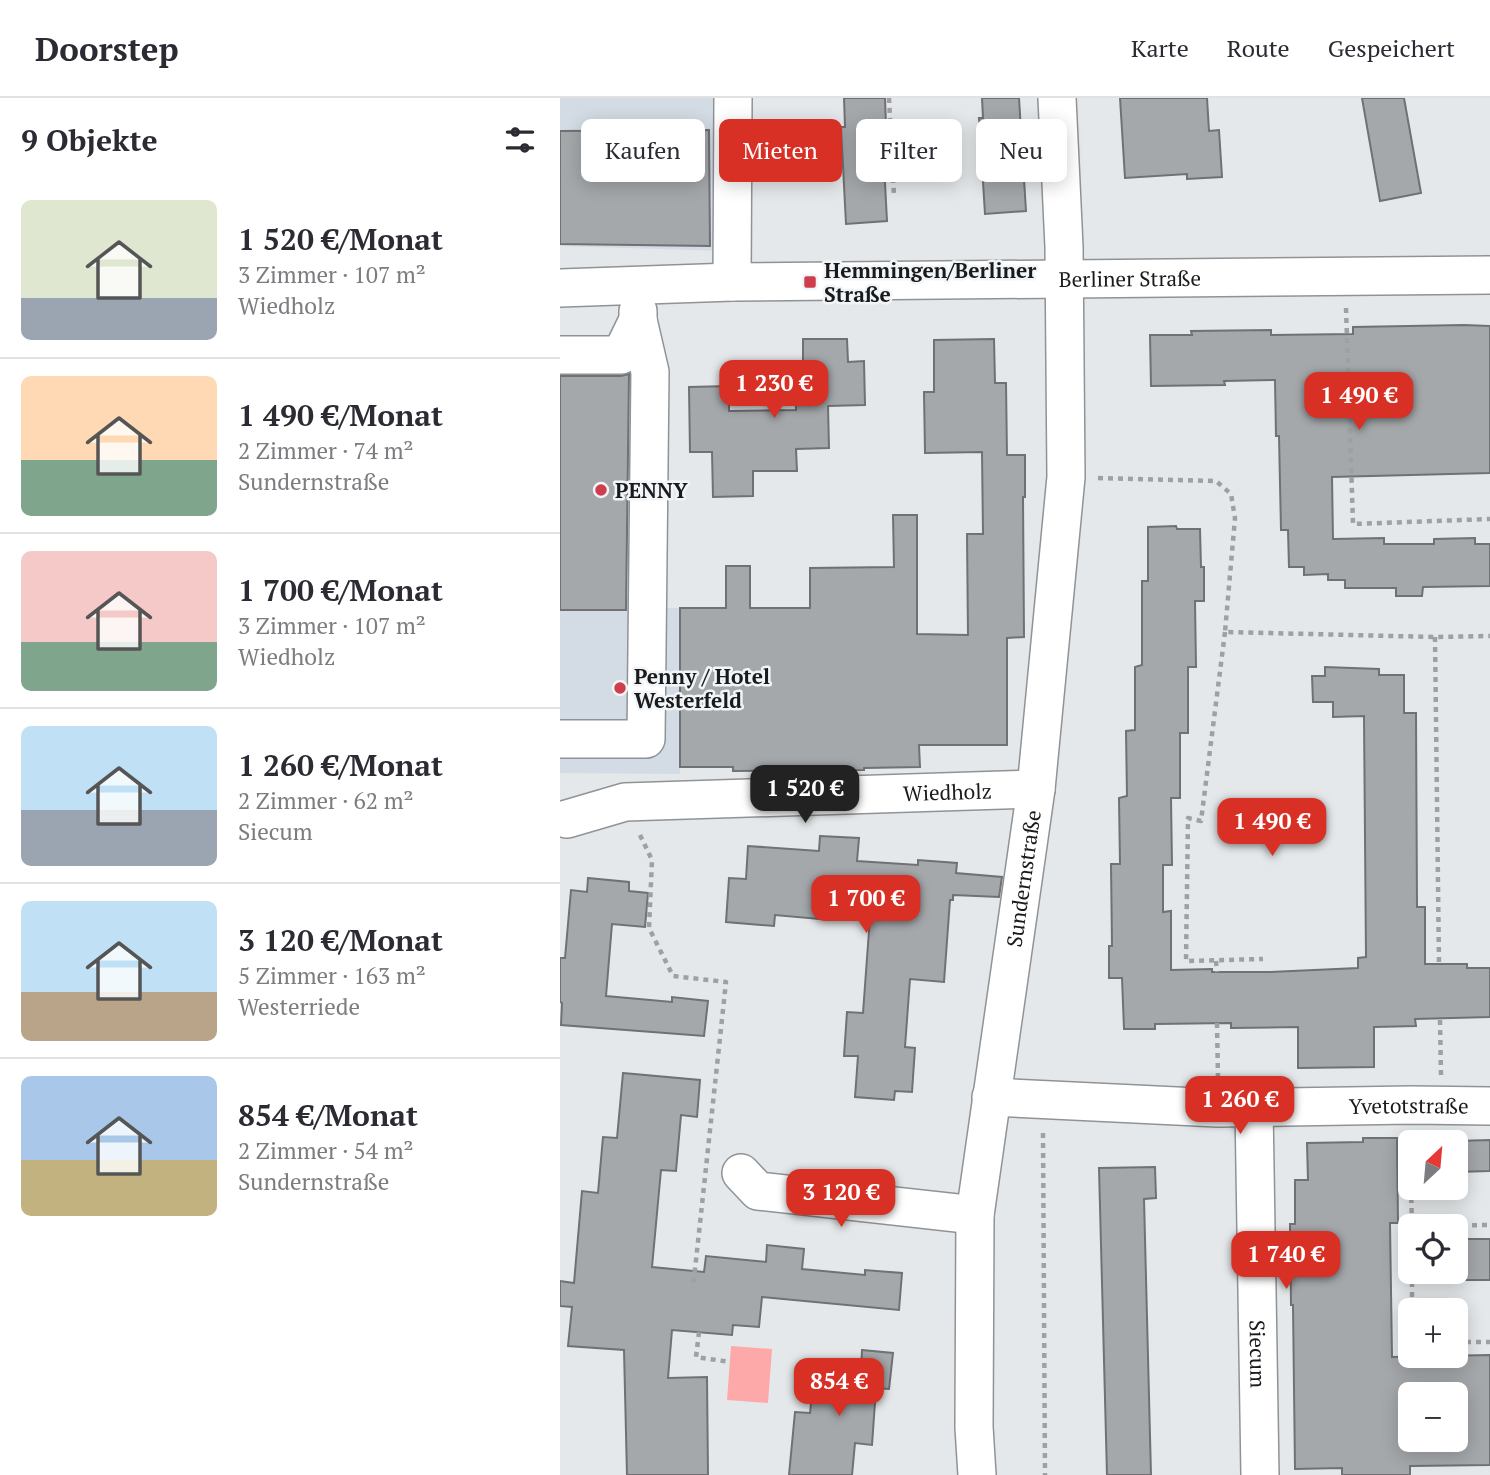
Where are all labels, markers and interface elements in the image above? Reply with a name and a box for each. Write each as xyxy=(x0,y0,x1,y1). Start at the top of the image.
text: Doorstep xyxy=(35,27,179,70)
text: Karte xyxy=(1131,32,1189,64)
text: Route xyxy=(1227,32,1290,64)
text: Gespeichert xyxy=(1328,32,1455,64)
chip: Kaufen xyxy=(581,119,705,182)
chip: Mieten xyxy=(719,119,842,182)
chip: Filter xyxy=(856,119,962,182)
chip: Neu xyxy=(976,119,1067,182)
text: 9 Objekte xyxy=(21,120,158,160)
icon: filters xyxy=(501,121,539,159)
text: 1 520 €/Monat xyxy=(238,219,443,259)
icon: home xyxy=(77,228,161,312)
place label: Hemmingen/Berliner Straße xyxy=(824,256,1036,308)
text: 3 Zimmer · 107 m² xyxy=(238,259,426,290)
street label: Berliner Straße xyxy=(1059,264,1201,293)
marker: Hemmingen/Berliner Straße xyxy=(802,274,818,290)
text: Wiedholz xyxy=(238,290,335,321)
pin: 1 230 € xyxy=(709,360,839,420)
text: 1 230 € xyxy=(735,367,813,398)
pin: 1 490 € xyxy=(1294,372,1424,432)
text: 1 490 € xyxy=(1320,379,1398,410)
text: 1 490 €/Monat xyxy=(238,395,443,435)
icon: home xyxy=(77,404,161,488)
text: 2 Zimmer · 74 m² xyxy=(238,435,413,466)
text: Sundernstraße xyxy=(238,466,389,497)
place label: PENNY xyxy=(615,476,688,504)
marker: PENNY xyxy=(593,482,609,498)
text: 1 700 €/Monat xyxy=(238,570,443,610)
icon: home xyxy=(77,579,161,663)
text: 3 Zimmer · 107 m² xyxy=(238,610,426,641)
text: Wiedholz xyxy=(238,641,335,672)
place label: Penny / Hotel Westerfeld xyxy=(634,662,770,714)
marker: Penny / Hotel Westerfeld xyxy=(612,680,628,696)
text: 1 260 €/Monat xyxy=(238,745,443,785)
icon: home xyxy=(77,754,161,838)
pin: 1 520 € xyxy=(740,766,870,825)
text: 1 520 € xyxy=(766,772,844,803)
street label: Wiedholz xyxy=(903,776,992,807)
text: 2 Zimmer · 62 m² xyxy=(238,785,413,816)
pin: 1 490 € xyxy=(1207,798,1337,858)
text: 1 490 € xyxy=(1233,805,1311,836)
street label: Sundernstraße xyxy=(1000,808,1047,949)
text: Siecum xyxy=(238,816,313,847)
pin: 1 700 € xyxy=(801,876,931,935)
text: 1 700 € xyxy=(827,882,905,913)
text: 3 120 €/Monat xyxy=(238,920,443,960)
icon: home xyxy=(77,929,161,1013)
text: 5 Zimmer · 163 m² xyxy=(238,960,426,991)
text: Westerriede xyxy=(238,991,360,1022)
pin: 1 260 € xyxy=(1175,1076,1305,1136)
text: 1 260 € xyxy=(1201,1083,1279,1114)
street label: Yvetotstraße xyxy=(1349,1091,1469,1120)
text: 854 €/Monat xyxy=(238,1095,418,1135)
icon: home xyxy=(77,1104,161,1188)
north arrow xyxy=(1398,1130,1468,1200)
map controls xyxy=(1398,1130,1468,1452)
text: 2 Zimmer · 54 m² xyxy=(238,1135,413,1166)
text: Sundernstraße xyxy=(238,1166,389,1197)
pin: 3 120 € xyxy=(776,1170,906,1229)
text: 3 120 € xyxy=(802,1176,880,1207)
button: locate xyxy=(1398,1214,1468,1284)
pin: 1 740 € xyxy=(1221,1232,1351,1291)
text: 1 740 € xyxy=(1247,1238,1325,1269)
button: + xyxy=(1398,1298,1468,1368)
street label: Siecum xyxy=(1243,1320,1273,1388)
pin: 854 € xyxy=(790,1358,888,1418)
text: 854 € xyxy=(810,1365,868,1396)
button: − xyxy=(1398,1382,1468,1452)

